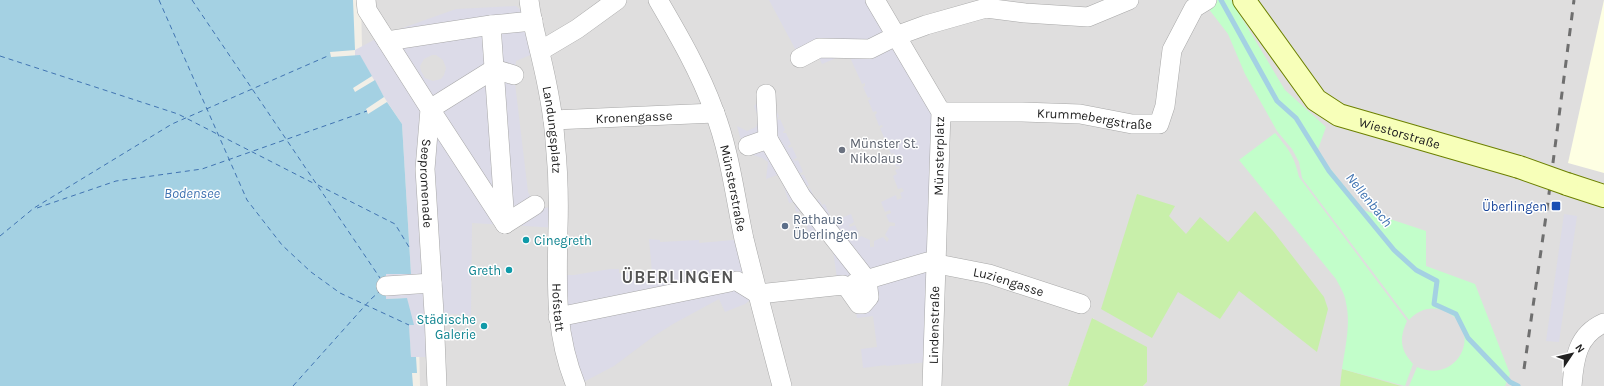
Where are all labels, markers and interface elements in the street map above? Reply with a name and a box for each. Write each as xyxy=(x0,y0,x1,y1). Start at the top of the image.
street label: Landungsplatz xyxy=(540,85,565,174)
street label: Krummebergstraße xyxy=(1037,105,1152,132)
street label: Kronengasse xyxy=(595,107,673,126)
street label: Wiestorstraße xyxy=(1357,114,1443,152)
street label: Münsterplatz xyxy=(931,116,947,196)
place label: Münster St. Nikolaus xyxy=(850,136,918,166)
street label: Seepromenade xyxy=(417,138,436,229)
street label: Münsterstraße xyxy=(718,143,750,233)
marker: Münster St. Nikolaus xyxy=(837,145,847,155)
water label: Nellenbach xyxy=(1342,169,1396,231)
water label: Bodensee xyxy=(164,185,220,202)
place label: Überlingen xyxy=(1482,198,1547,214)
marker: Überlingen xyxy=(1550,200,1562,212)
place label: Rathaus Überlingen xyxy=(793,212,858,242)
marker: Rathaus Überlingen xyxy=(780,221,790,231)
place label: Cinegreth xyxy=(534,233,592,248)
marker: Cinegreth xyxy=(521,235,531,245)
place label: Greth xyxy=(469,263,501,278)
street label: Luziengasse xyxy=(972,264,1046,299)
marker: Greth xyxy=(504,265,514,275)
district label: ÜBERLINGEN xyxy=(621,267,735,287)
street label: Hofstatt xyxy=(550,283,568,333)
street label: Lindenstraße xyxy=(926,285,942,364)
place label: Städische Galerie xyxy=(416,312,476,342)
marker: Städische Galerie xyxy=(479,321,489,331)
north arrow xyxy=(1552,334,1592,374)
text: N xyxy=(1572,342,1587,356)

